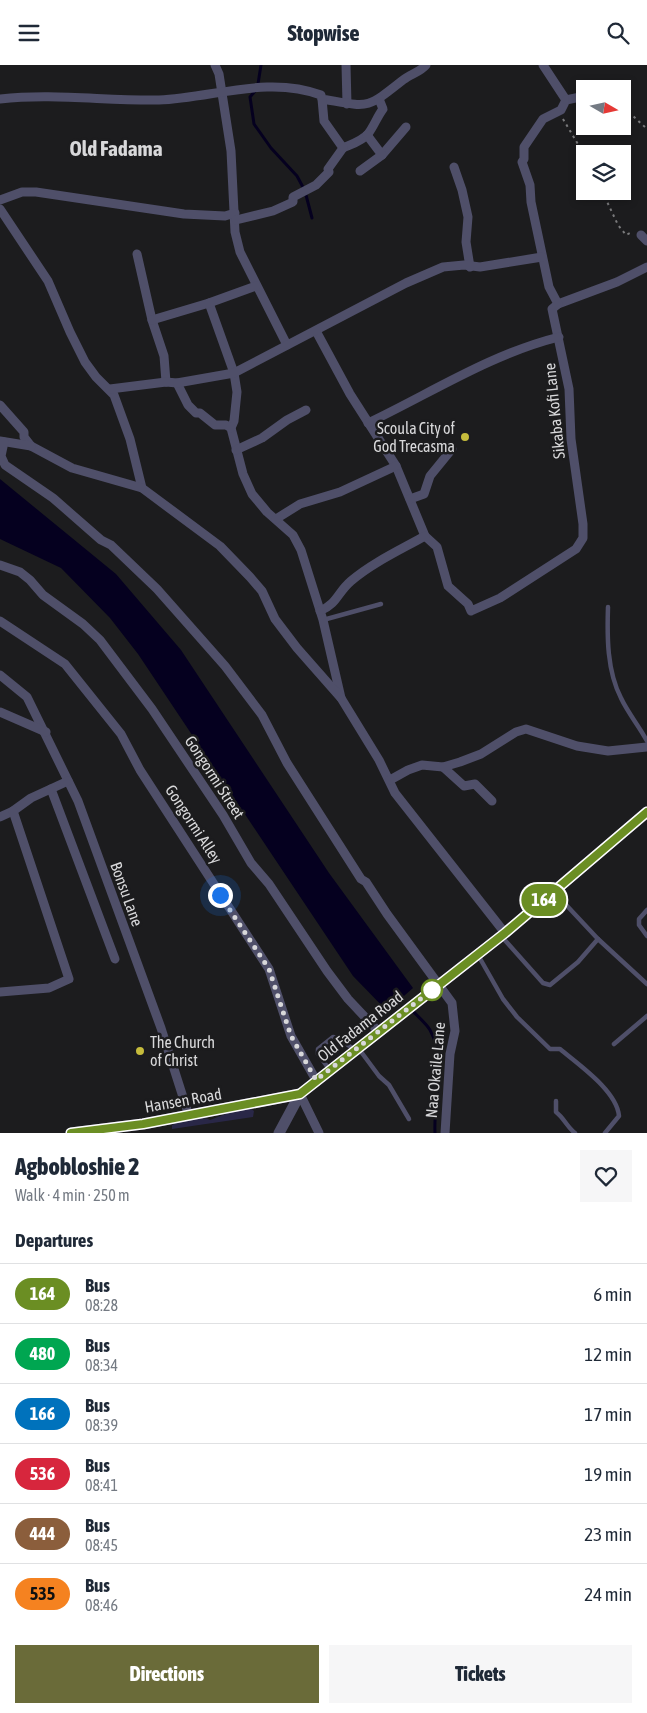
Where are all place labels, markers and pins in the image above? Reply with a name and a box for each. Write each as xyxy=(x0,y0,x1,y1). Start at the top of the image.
place label: Scoula City of God Trecasma xyxy=(373,419,456,455)
marker: Scoula City of God Trecasma xyxy=(459,431,471,443)
unlabelled marker xyxy=(421,979,443,1001)
place label: The Church of Christ xyxy=(150,1033,215,1069)
marker: The Church of Christ xyxy=(134,1045,146,1057)

